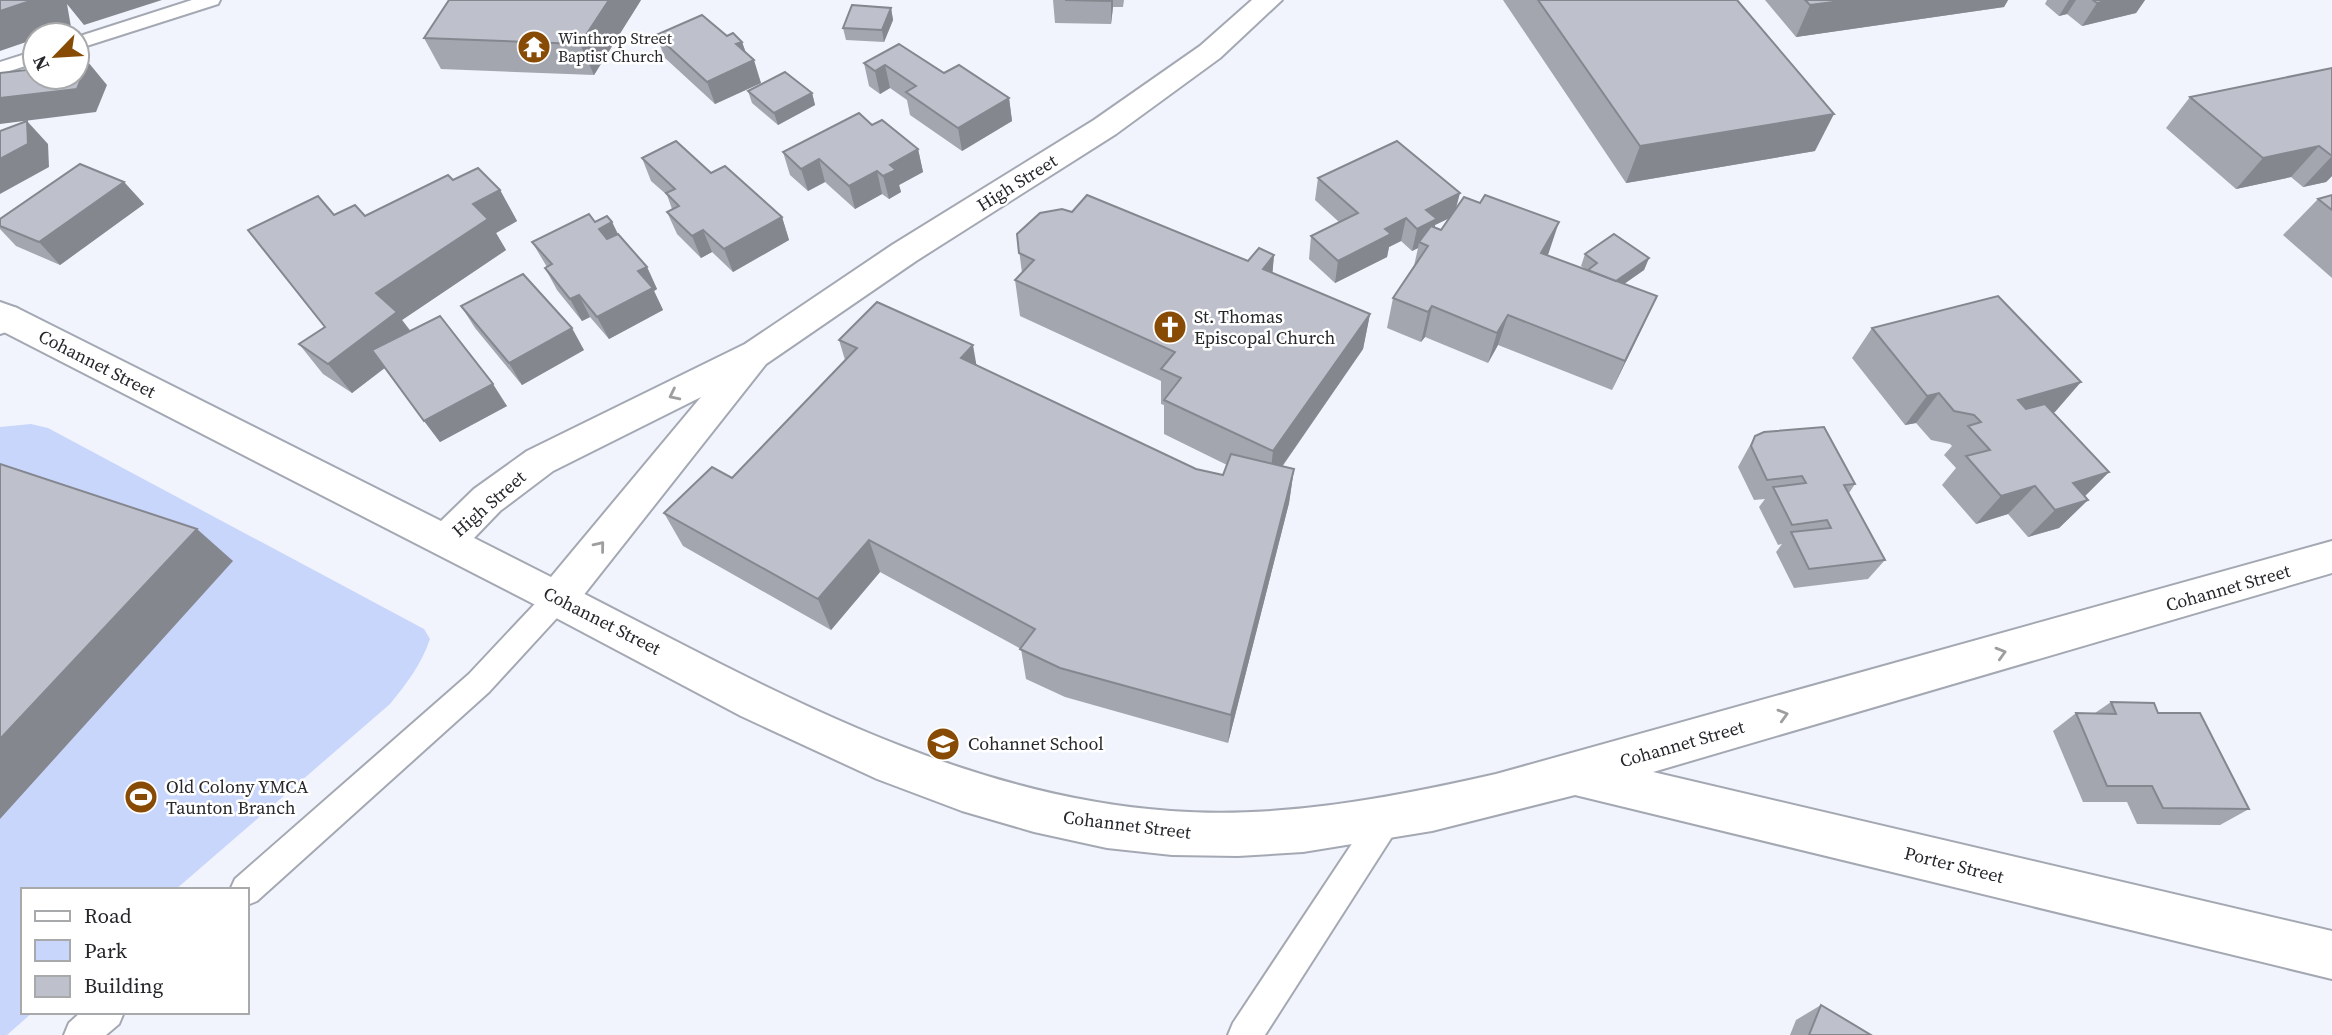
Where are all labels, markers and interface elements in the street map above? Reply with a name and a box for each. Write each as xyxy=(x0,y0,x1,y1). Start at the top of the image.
north arrow xyxy=(21,21,91,91)
place label: Winthrop Street Baptist Church xyxy=(558,27,673,67)
temple icon: Winthrop Street Baptist Church xyxy=(515,28,553,66)
text: N xyxy=(26,51,55,75)
street label: High Street xyxy=(972,148,1062,217)
place label: St. Thomas Episcopal Church xyxy=(1194,304,1335,350)
church icon: St. Thomas Episcopal Church xyxy=(1151,308,1189,346)
street label: Cohannet Street xyxy=(34,323,160,404)
one-way arrow xyxy=(669,386,681,400)
street label: High Street xyxy=(446,464,531,543)
one-way arrow xyxy=(592,541,605,553)
street label: Cohannet Street xyxy=(2163,558,2293,617)
street label: Cohannet Street xyxy=(539,580,665,661)
one-way arrow xyxy=(1995,646,2007,661)
one-way arrow xyxy=(1776,709,1788,723)
street label: Cohannet Street xyxy=(1617,714,1747,773)
school or university icon: Cohannet School xyxy=(924,725,962,763)
place label: Cohannet School xyxy=(968,731,1104,756)
place label: Old Colony YMCA Taunton Branch xyxy=(166,774,309,820)
sports icon: Old Colony YMCA Taunton Branch xyxy=(122,778,160,816)
street label: Cohannet Street xyxy=(1062,804,1193,845)
street label: Porter Street xyxy=(1902,840,2007,889)
legend xyxy=(21,888,248,1014)
text: Road xyxy=(84,901,132,930)
text: Park xyxy=(84,936,128,965)
text: Building xyxy=(84,971,163,1000)

